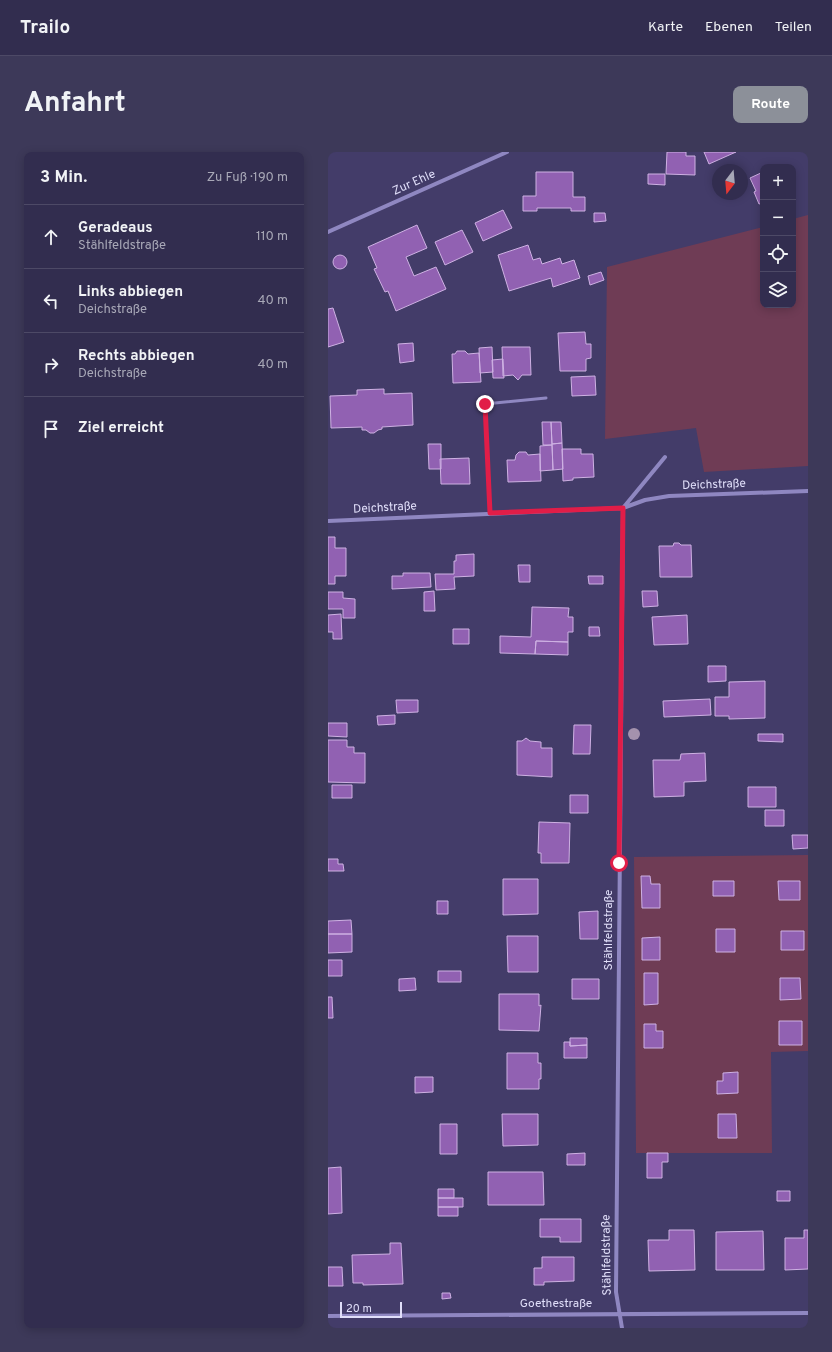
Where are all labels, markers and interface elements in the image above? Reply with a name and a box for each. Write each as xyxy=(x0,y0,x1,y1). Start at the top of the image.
text: Trailo xyxy=(20,16,70,40)
text: Karte xyxy=(648,19,683,36)
text: Ebenen xyxy=(705,19,753,36)
text: Teilen xyxy=(775,19,812,36)
text: Anfahrt xyxy=(24,86,126,122)
button: Route xyxy=(733,86,808,123)
north arrow xyxy=(712,164,748,200)
map controls xyxy=(760,164,796,308)
button: + xyxy=(760,164,796,200)
street label: Zur Ehle xyxy=(390,166,438,200)
text: 3 Min. xyxy=(40,167,87,189)
text: Zu Fuß · 190 m xyxy=(207,170,288,186)
button: − xyxy=(760,200,796,236)
text: Geradeaus xyxy=(78,219,153,238)
icon: ahead xyxy=(40,226,62,248)
text: 110 m xyxy=(256,229,288,245)
button: locate xyxy=(760,236,796,272)
text: Stählfeldstraße xyxy=(78,238,166,254)
button: layers xyxy=(760,272,796,308)
text: Links abbiegen xyxy=(78,283,183,302)
icon: left xyxy=(40,290,62,312)
text: 40 m xyxy=(258,293,288,309)
text: Deichstraße xyxy=(78,302,147,318)
text: Rechts abbiegen xyxy=(78,347,195,366)
icon: right xyxy=(40,354,62,376)
text: 40 m xyxy=(258,357,288,373)
text: Deichstraße xyxy=(78,366,147,382)
route end xyxy=(476,395,494,413)
icon: arrive xyxy=(40,418,62,440)
text: Ziel erreicht xyxy=(78,419,164,438)
street label: Deichstraße xyxy=(682,476,746,494)
street label: Deichstraße xyxy=(353,498,417,518)
route start xyxy=(610,854,628,872)
street label: Stählfeldstraße xyxy=(601,889,617,971)
street label: Stählfeldstraße xyxy=(598,1214,616,1296)
street label: Goethestraße xyxy=(520,1296,592,1312)
scale bar xyxy=(340,1300,402,1319)
text: 20 m xyxy=(346,1302,372,1316)

